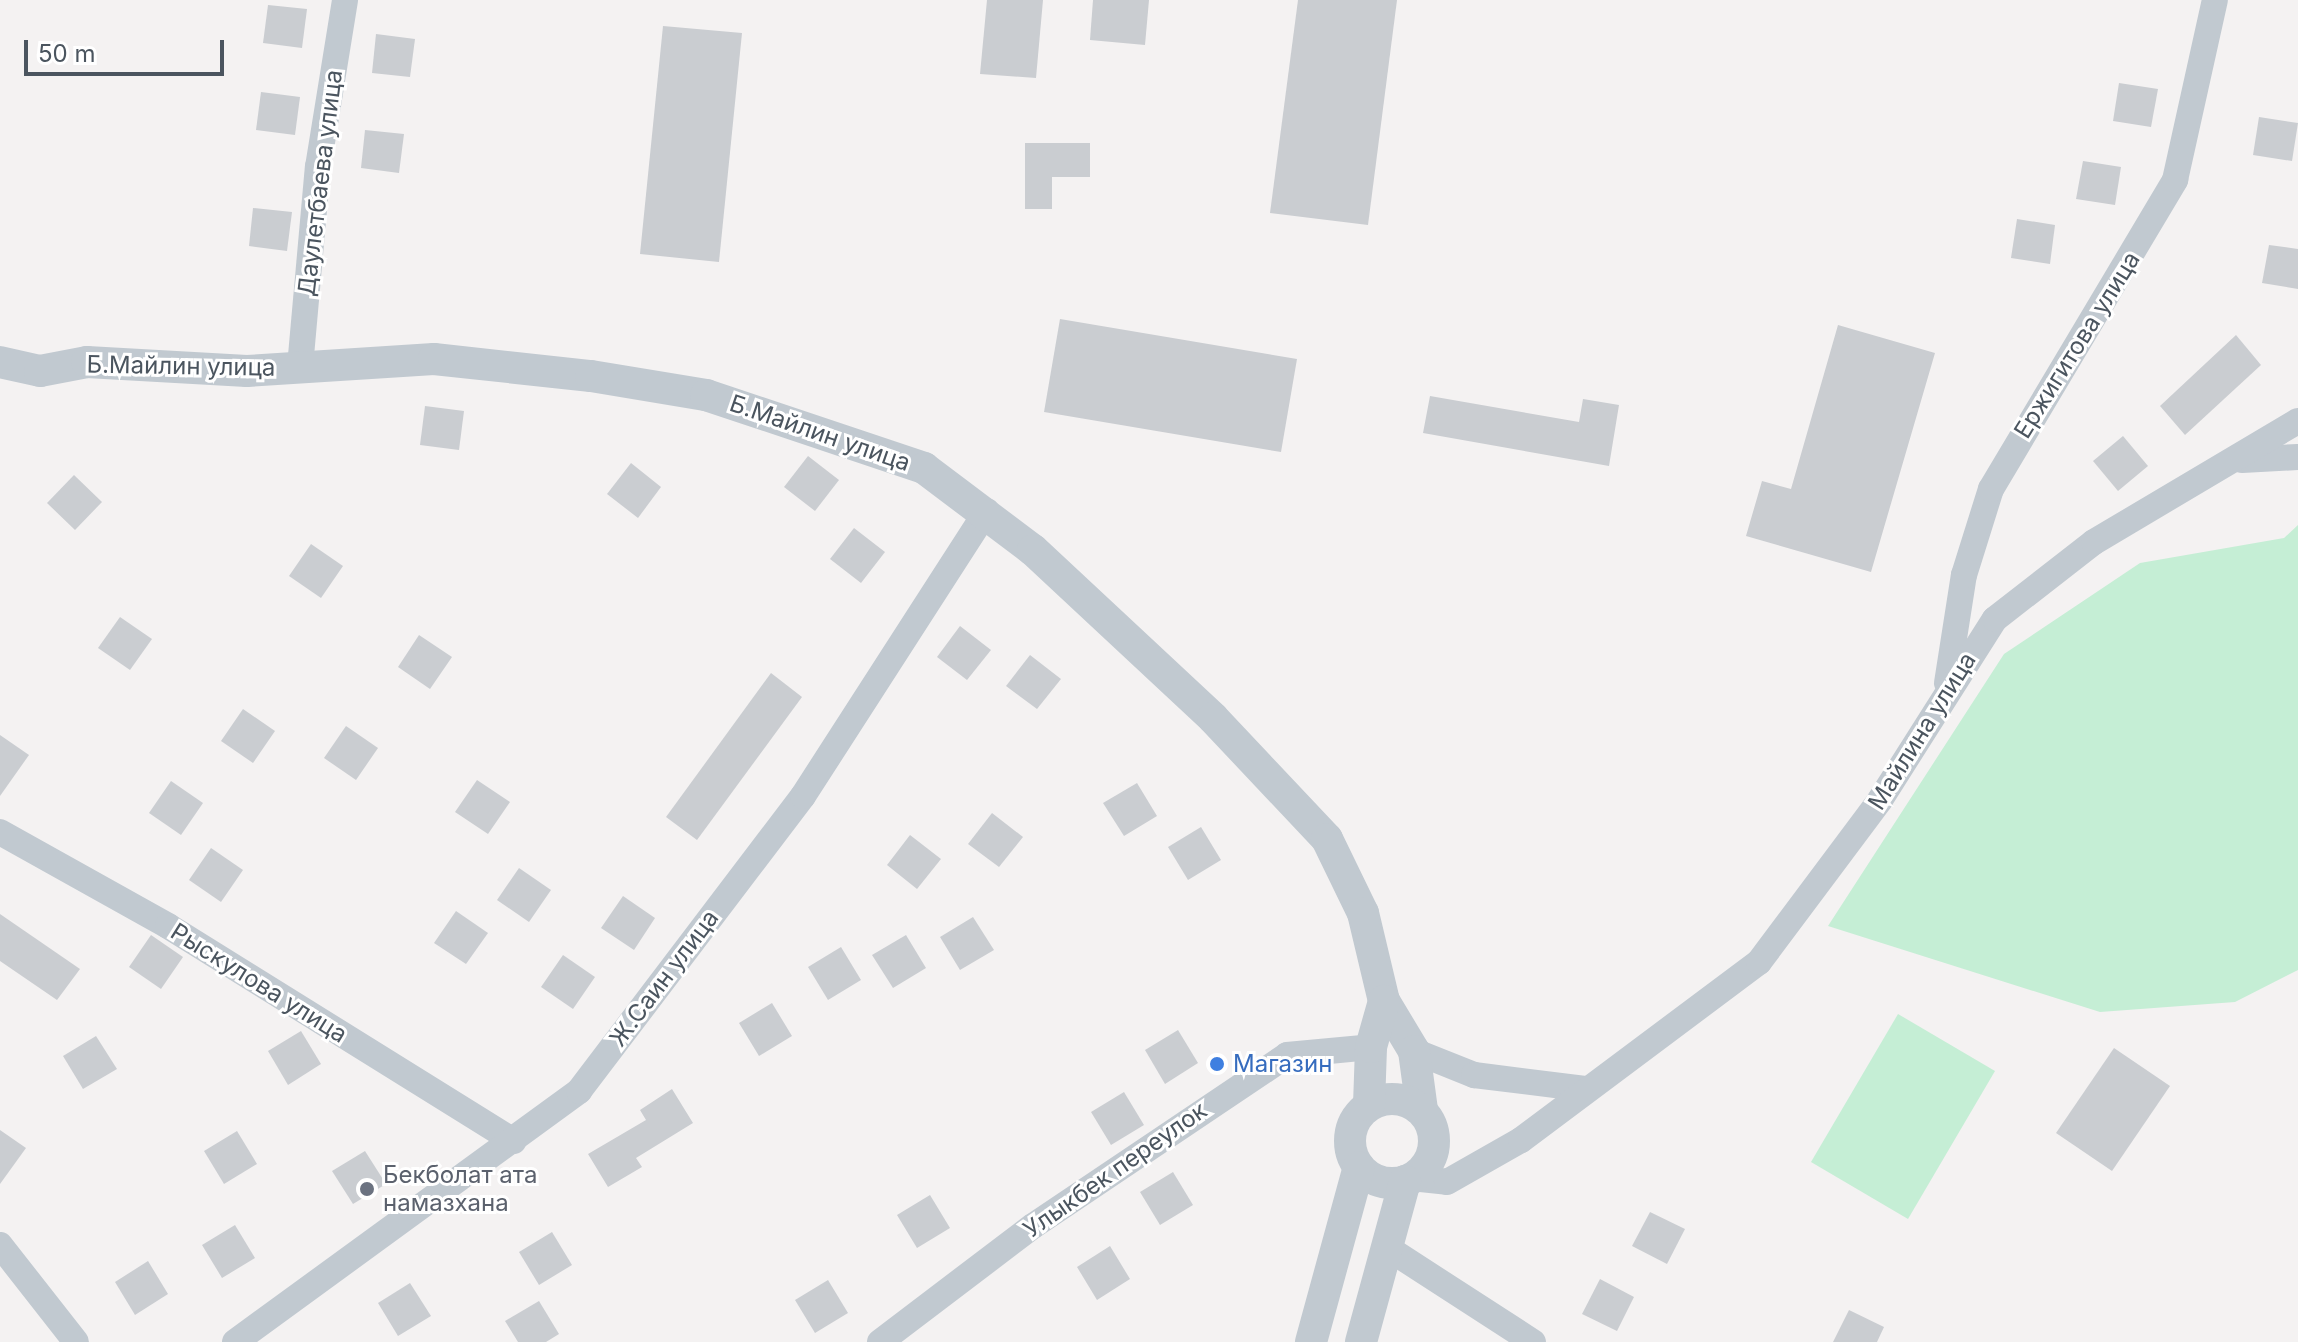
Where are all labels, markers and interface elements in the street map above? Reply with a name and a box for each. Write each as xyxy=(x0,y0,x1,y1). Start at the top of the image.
scale bar xyxy=(28,24,228,74)
text: 50 m xyxy=(38,39,96,68)
street label: Даулетбаева улица xyxy=(292,68,348,298)
street label: Ержигитова улица xyxy=(2008,246,2146,444)
street label: Б.Майлин улица xyxy=(86,350,276,382)
street label: Б.Майлин улица xyxy=(726,389,914,477)
street label: Майлина улица xyxy=(1862,647,1982,815)
street label: Ж.Саин улица xyxy=(603,904,725,1052)
street label: Рыскулова улица xyxy=(166,917,352,1049)
place label: Магазин xyxy=(1233,1050,1332,1078)
marker: Магазин xyxy=(1208,1055,1226,1073)
street label: Улыкбек переулок xyxy=(1018,1096,1212,1244)
place label: Бекболат ата намазхана xyxy=(383,1161,537,1217)
marker: Бекболат ата намазхана xyxy=(358,1180,376,1198)

